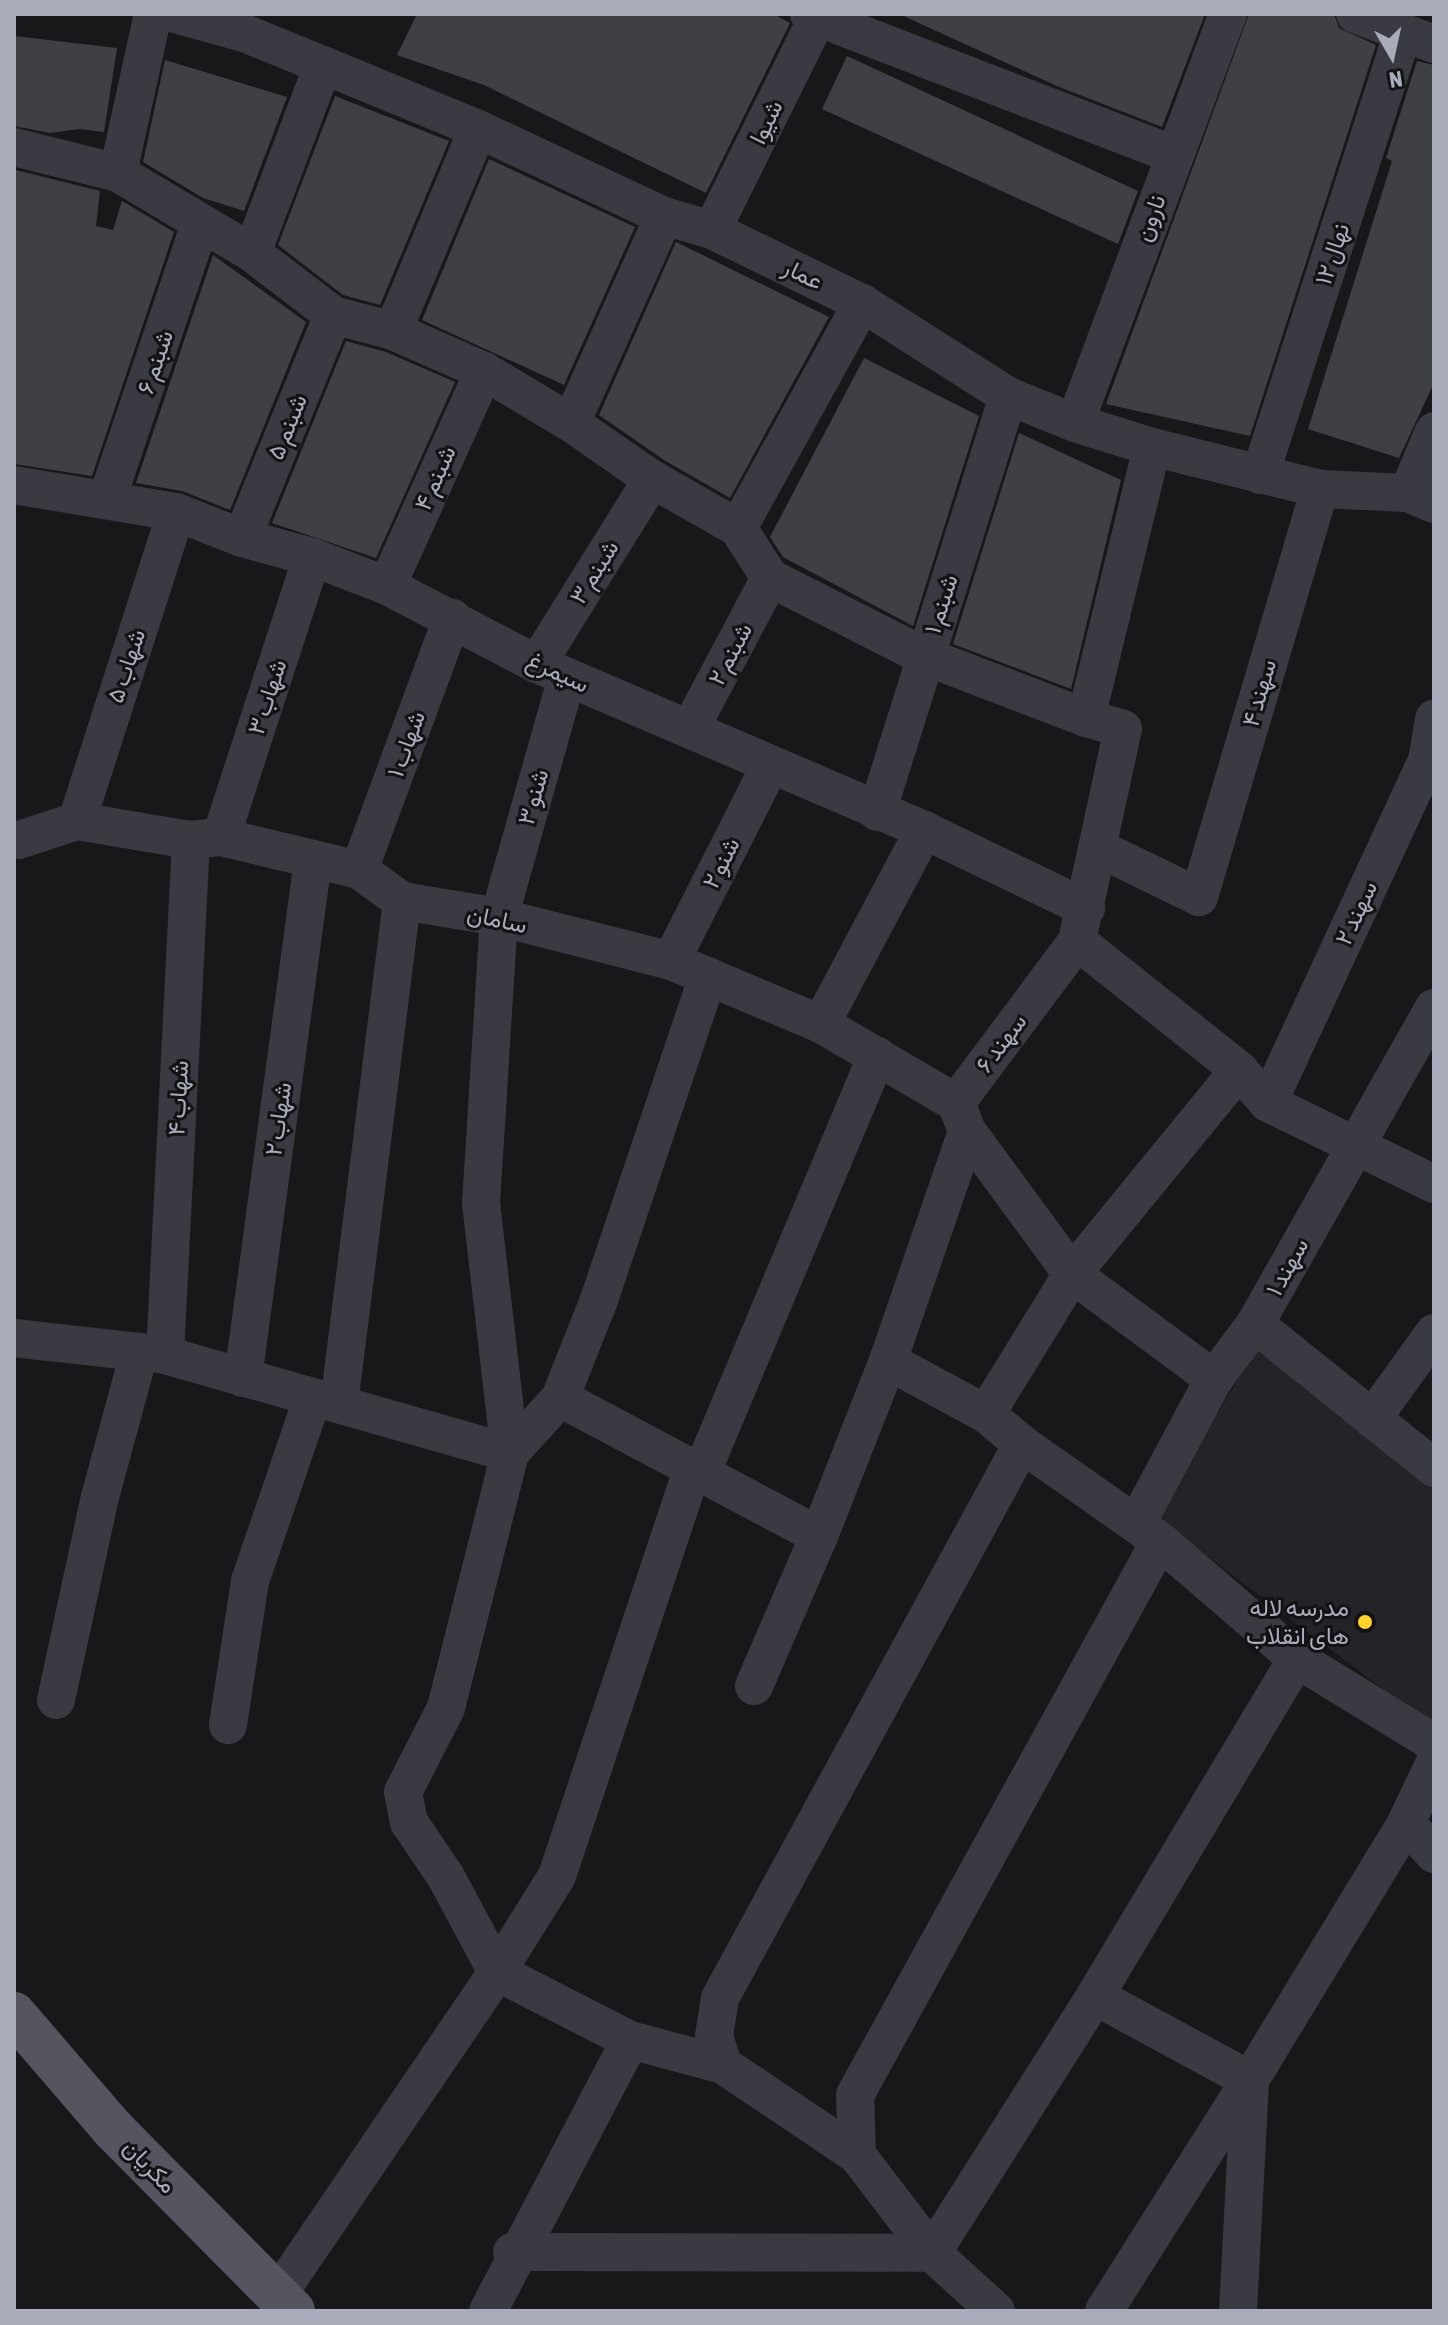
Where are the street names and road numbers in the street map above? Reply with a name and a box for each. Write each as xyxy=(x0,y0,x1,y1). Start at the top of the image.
street label: شیوا xyxy=(743,95,789,149)
street label: نارون xyxy=(1128,191,1172,245)
street label: نهال ۱۲ xyxy=(1309,219,1355,289)
street label: عمار xyxy=(778,252,828,296)
street label: شبنم ۶ xyxy=(131,326,179,398)
street label: شبنم ۵ xyxy=(261,390,313,464)
street label: شبنم ۴ xyxy=(408,441,462,515)
street label: شبنم ۳ xyxy=(563,535,625,609)
street label: شبنم ۱ xyxy=(918,571,964,637)
street label: شبنم ۲ xyxy=(702,618,758,690)
street label: شهاب ۵ xyxy=(101,626,151,706)
street label: سیمرغ xyxy=(522,645,594,699)
street label: شهاب ۳ xyxy=(241,656,293,738)
street label: سهند ۴ xyxy=(1236,656,1282,730)
street label: شهاب ۱ xyxy=(381,707,431,781)
street label: شنو ۳ xyxy=(511,766,555,828)
street label: شنو ۲ xyxy=(696,833,746,893)
street label: سهند ۲ xyxy=(1329,876,1383,950)
street label: سامان xyxy=(464,899,530,939)
street label: سهند ۶ xyxy=(969,1008,1033,1078)
street label: شهاب ۴ xyxy=(162,1060,194,1136)
street label: شهاب ۲ xyxy=(259,1080,297,1158)
street label: سهند ۱ xyxy=(1259,1233,1315,1301)
street label: مکریان xyxy=(117,2133,183,2199)

